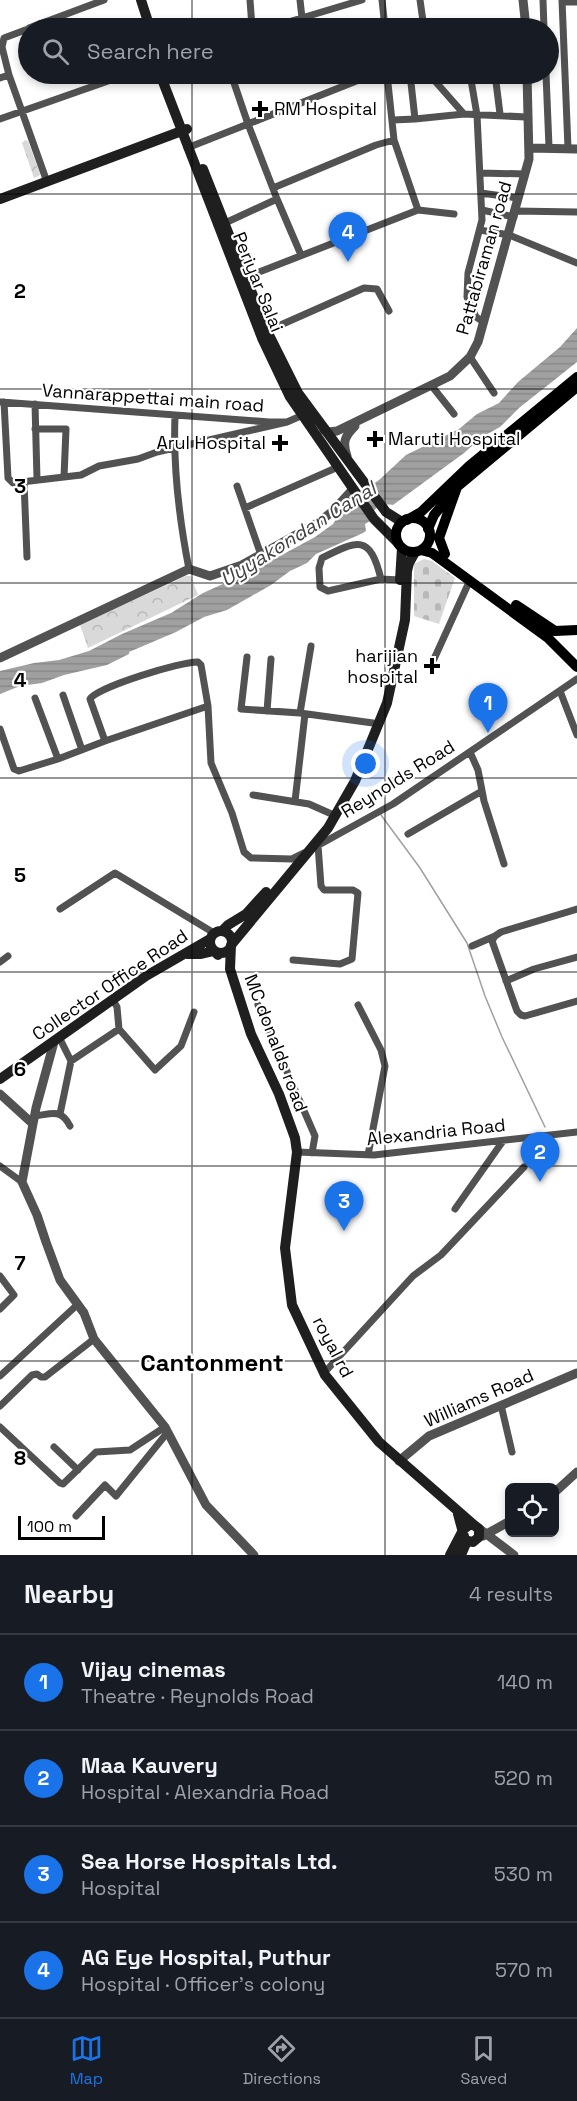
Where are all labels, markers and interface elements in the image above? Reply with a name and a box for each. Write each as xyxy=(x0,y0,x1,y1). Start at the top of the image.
search box xyxy=(18,18,559,84)
icon: search xyxy=(39,35,72,68)
text: Search here xyxy=(87,37,214,65)
place label: RM Hospital xyxy=(274,97,377,120)
marker: RM Hospital xyxy=(251,100,269,118)
street label: Pattabiraman road xyxy=(451,178,516,337)
pin: 4 xyxy=(328,212,368,262)
street label: Periyar Salai xyxy=(228,229,289,335)
text: 2 xyxy=(14,278,26,304)
street label: Vannarappettai main road xyxy=(41,378,265,417)
place label: Maruti Hospital xyxy=(388,427,520,450)
marker: Maruti Hospital xyxy=(366,430,384,448)
place label: Arul Hospital xyxy=(156,431,266,454)
marker: Arul Hospital xyxy=(271,434,289,452)
text: 3 xyxy=(14,473,26,499)
water label: Uyyakondan Canal xyxy=(215,474,383,592)
place label: harijian hospital xyxy=(347,644,418,688)
marker: harijian hospital xyxy=(423,657,441,675)
text: 4 xyxy=(14,667,27,693)
pin: 1 xyxy=(468,684,508,733)
street label: Reynolds Road xyxy=(337,735,459,823)
your location xyxy=(351,749,380,778)
text: 5 xyxy=(14,862,26,888)
street label: Collector Office Road xyxy=(27,924,192,1045)
street label: MC donalds road xyxy=(240,971,313,1115)
text: 6 xyxy=(14,1056,26,1082)
street label: Alexandria Road xyxy=(365,1113,507,1150)
pin: 2 xyxy=(520,1132,560,1182)
pin: 3 xyxy=(324,1182,364,1231)
text: 7 xyxy=(14,1250,26,1276)
street label: royal rd xyxy=(308,1312,359,1381)
district label: Cantonment xyxy=(140,1347,284,1378)
street label: Williams Road xyxy=(420,1363,537,1432)
text: 8 xyxy=(14,1445,26,1471)
map controls xyxy=(505,1483,559,1537)
button: locate xyxy=(505,1483,559,1537)
scale bar xyxy=(18,1513,105,1540)
text: 100 m xyxy=(27,1516,72,1537)
text: Nearby xyxy=(24,1577,114,1611)
text: 4 results xyxy=(469,1581,553,1607)
text: Vijay cinemas xyxy=(81,1655,226,1683)
text: 1 xyxy=(39,1669,48,1695)
text: 140 m xyxy=(497,1669,553,1695)
text: Theatre · Reynolds Road xyxy=(81,1683,314,1709)
text: Maa Kauvery xyxy=(81,1751,218,1779)
text: 2 xyxy=(38,1765,49,1791)
text: 520 m xyxy=(494,1765,553,1791)
text: Hospital · Alexandria Road xyxy=(81,1779,329,1805)
text: Sea Horse Hospitals Ltd. xyxy=(81,1847,338,1875)
text: 3 xyxy=(37,1861,50,1887)
text: 530 m xyxy=(494,1861,553,1887)
text: Hospital xyxy=(81,1875,160,1901)
text: AG Eye Hospital, Puthur xyxy=(81,1943,331,1971)
text: 4 xyxy=(37,1957,50,1983)
text: 570 m xyxy=(495,1957,553,1983)
text: Hospital · Officer's colony xyxy=(81,1971,325,1997)
tab: Map xyxy=(70,2032,103,2089)
tab: Directions xyxy=(243,2032,321,2089)
tab: Saved xyxy=(461,2032,507,2089)

